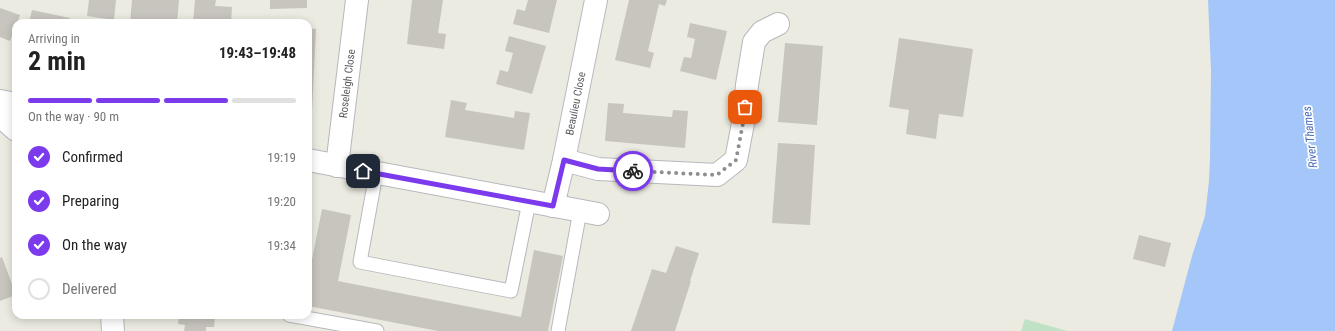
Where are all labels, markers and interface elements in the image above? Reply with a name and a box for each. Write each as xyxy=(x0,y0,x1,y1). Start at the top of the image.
text: Arriving in xyxy=(28,31,80,46)
text: 19:43–19:48 xyxy=(219,44,296,62)
text: 2 min xyxy=(28,46,86,76)
street label: Roseleigh Close xyxy=(336,48,358,119)
street label: Beaulieu Close xyxy=(563,71,588,136)
pin xyxy=(728,90,762,124)
icon: bag xyxy=(734,96,756,118)
water label: River Thames xyxy=(1300,105,1320,169)
text: On the way · 90 m xyxy=(28,109,119,124)
icon: check xyxy=(28,146,50,168)
text: Confirmed xyxy=(62,148,123,166)
text: 19:19 xyxy=(267,150,296,165)
courier xyxy=(613,151,653,191)
pin xyxy=(346,154,380,188)
icon: home xyxy=(352,160,374,182)
icon: bike xyxy=(622,160,644,182)
icon: check xyxy=(28,190,50,212)
text: Preparing xyxy=(62,192,119,210)
text: 19:20 xyxy=(267,194,296,209)
icon: check xyxy=(28,234,50,256)
text: On the way xyxy=(62,236,127,254)
text: 19:34 xyxy=(267,238,296,253)
text: Delivered xyxy=(62,280,117,298)

